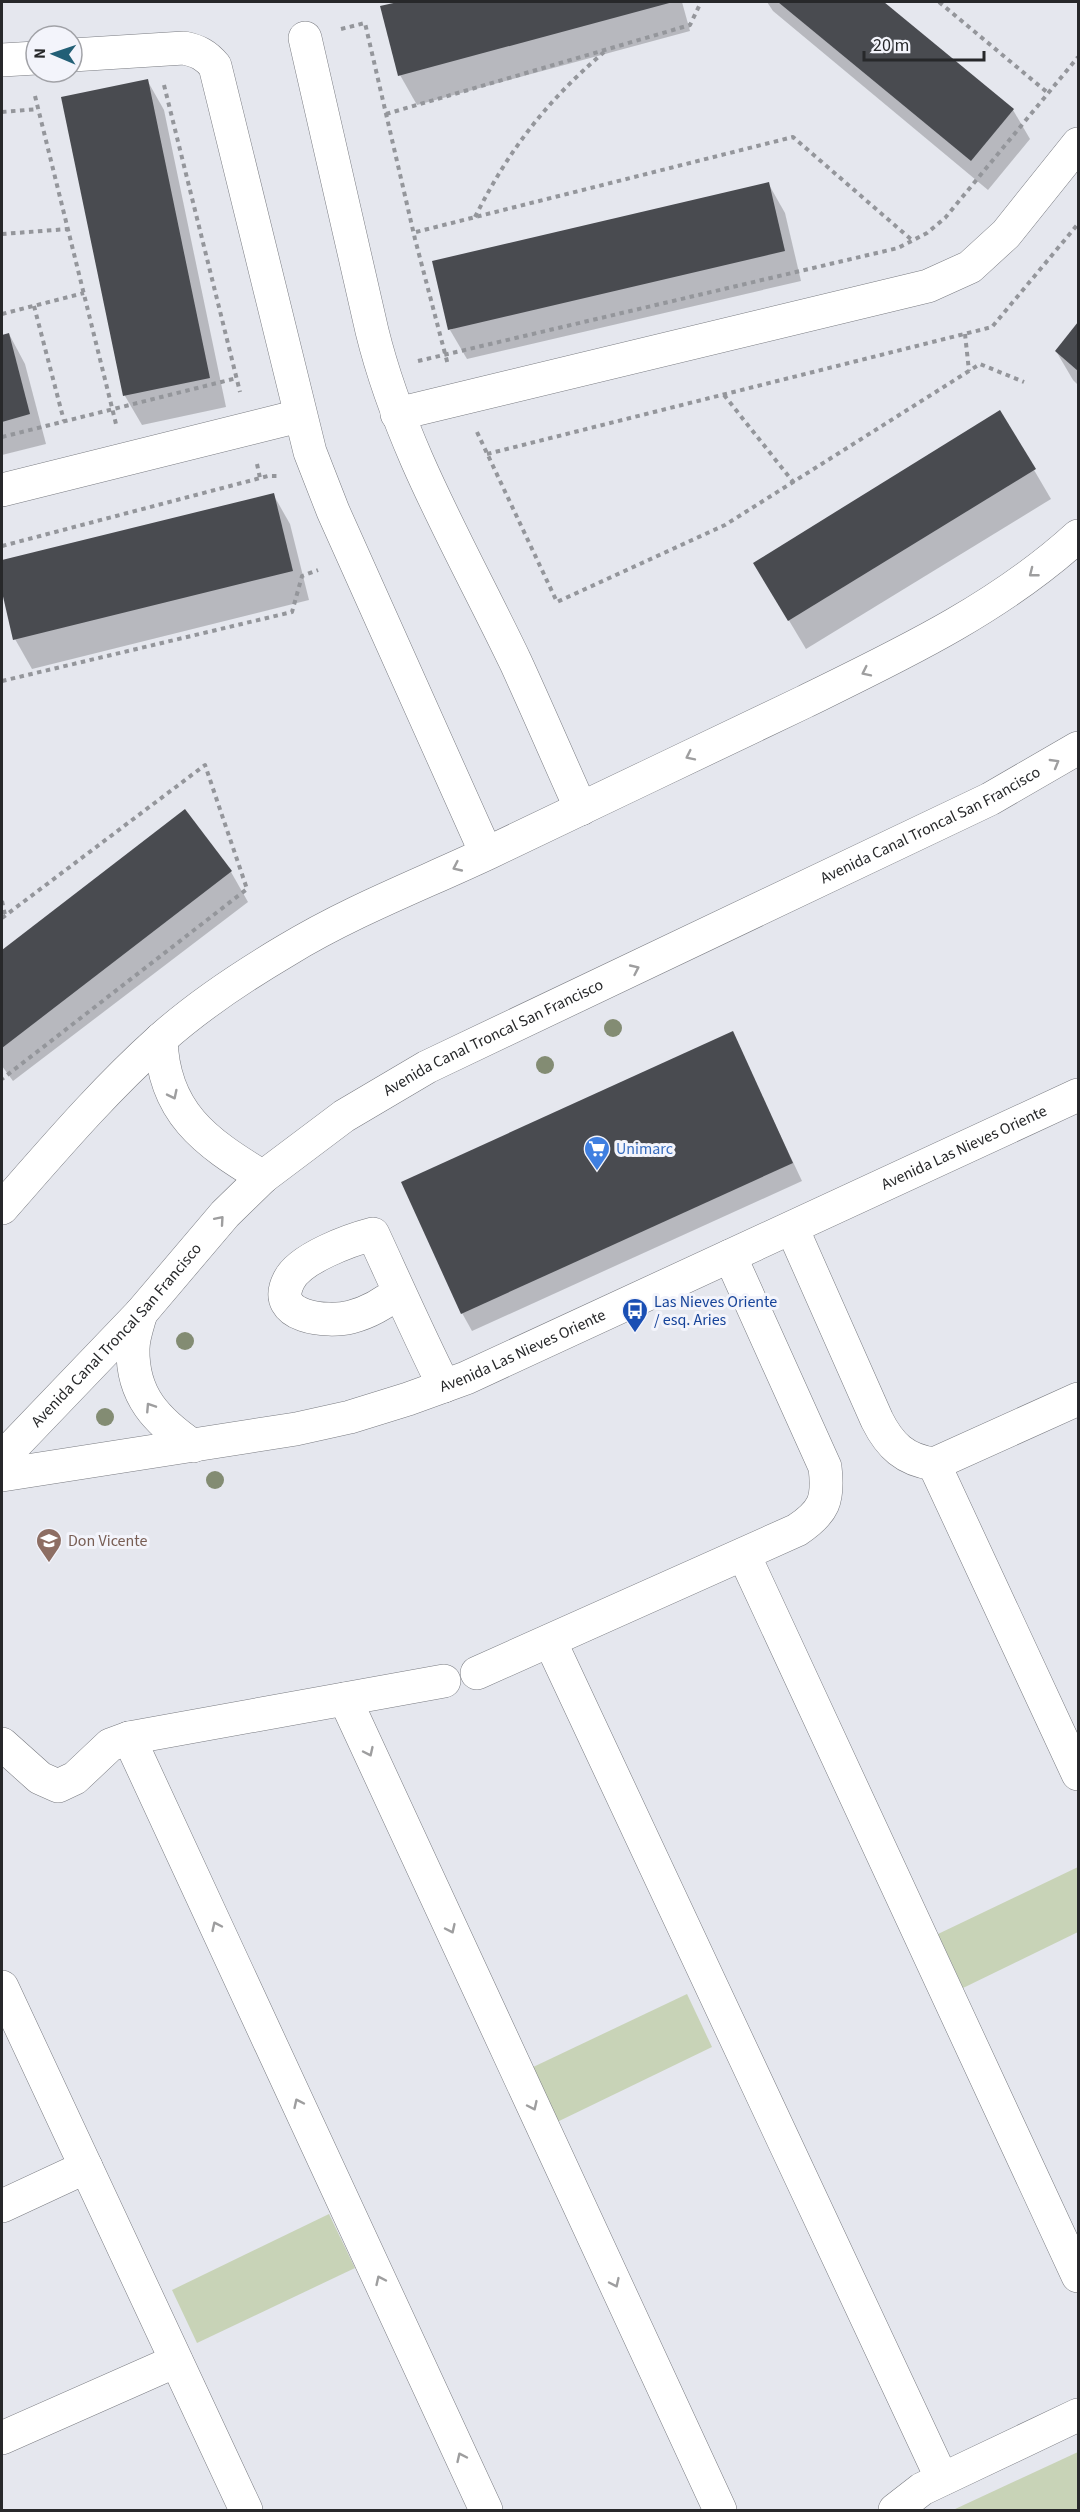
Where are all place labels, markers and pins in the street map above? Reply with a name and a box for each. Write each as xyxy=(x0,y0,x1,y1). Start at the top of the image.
supermarket icon: Unimarc xyxy=(582,1134,612,1172)
place label: Unimarc xyxy=(616,1138,673,1160)
place label: Las Nieves Oriente / esq. Aries xyxy=(654,1291,777,1331)
bus stop icon: Las Nieves Oriente / esq. Aries xyxy=(620,1296,650,1334)
school or university icon: Don Vicente xyxy=(34,1526,64,1564)
place label: Don Vicente xyxy=(68,1530,147,1552)

